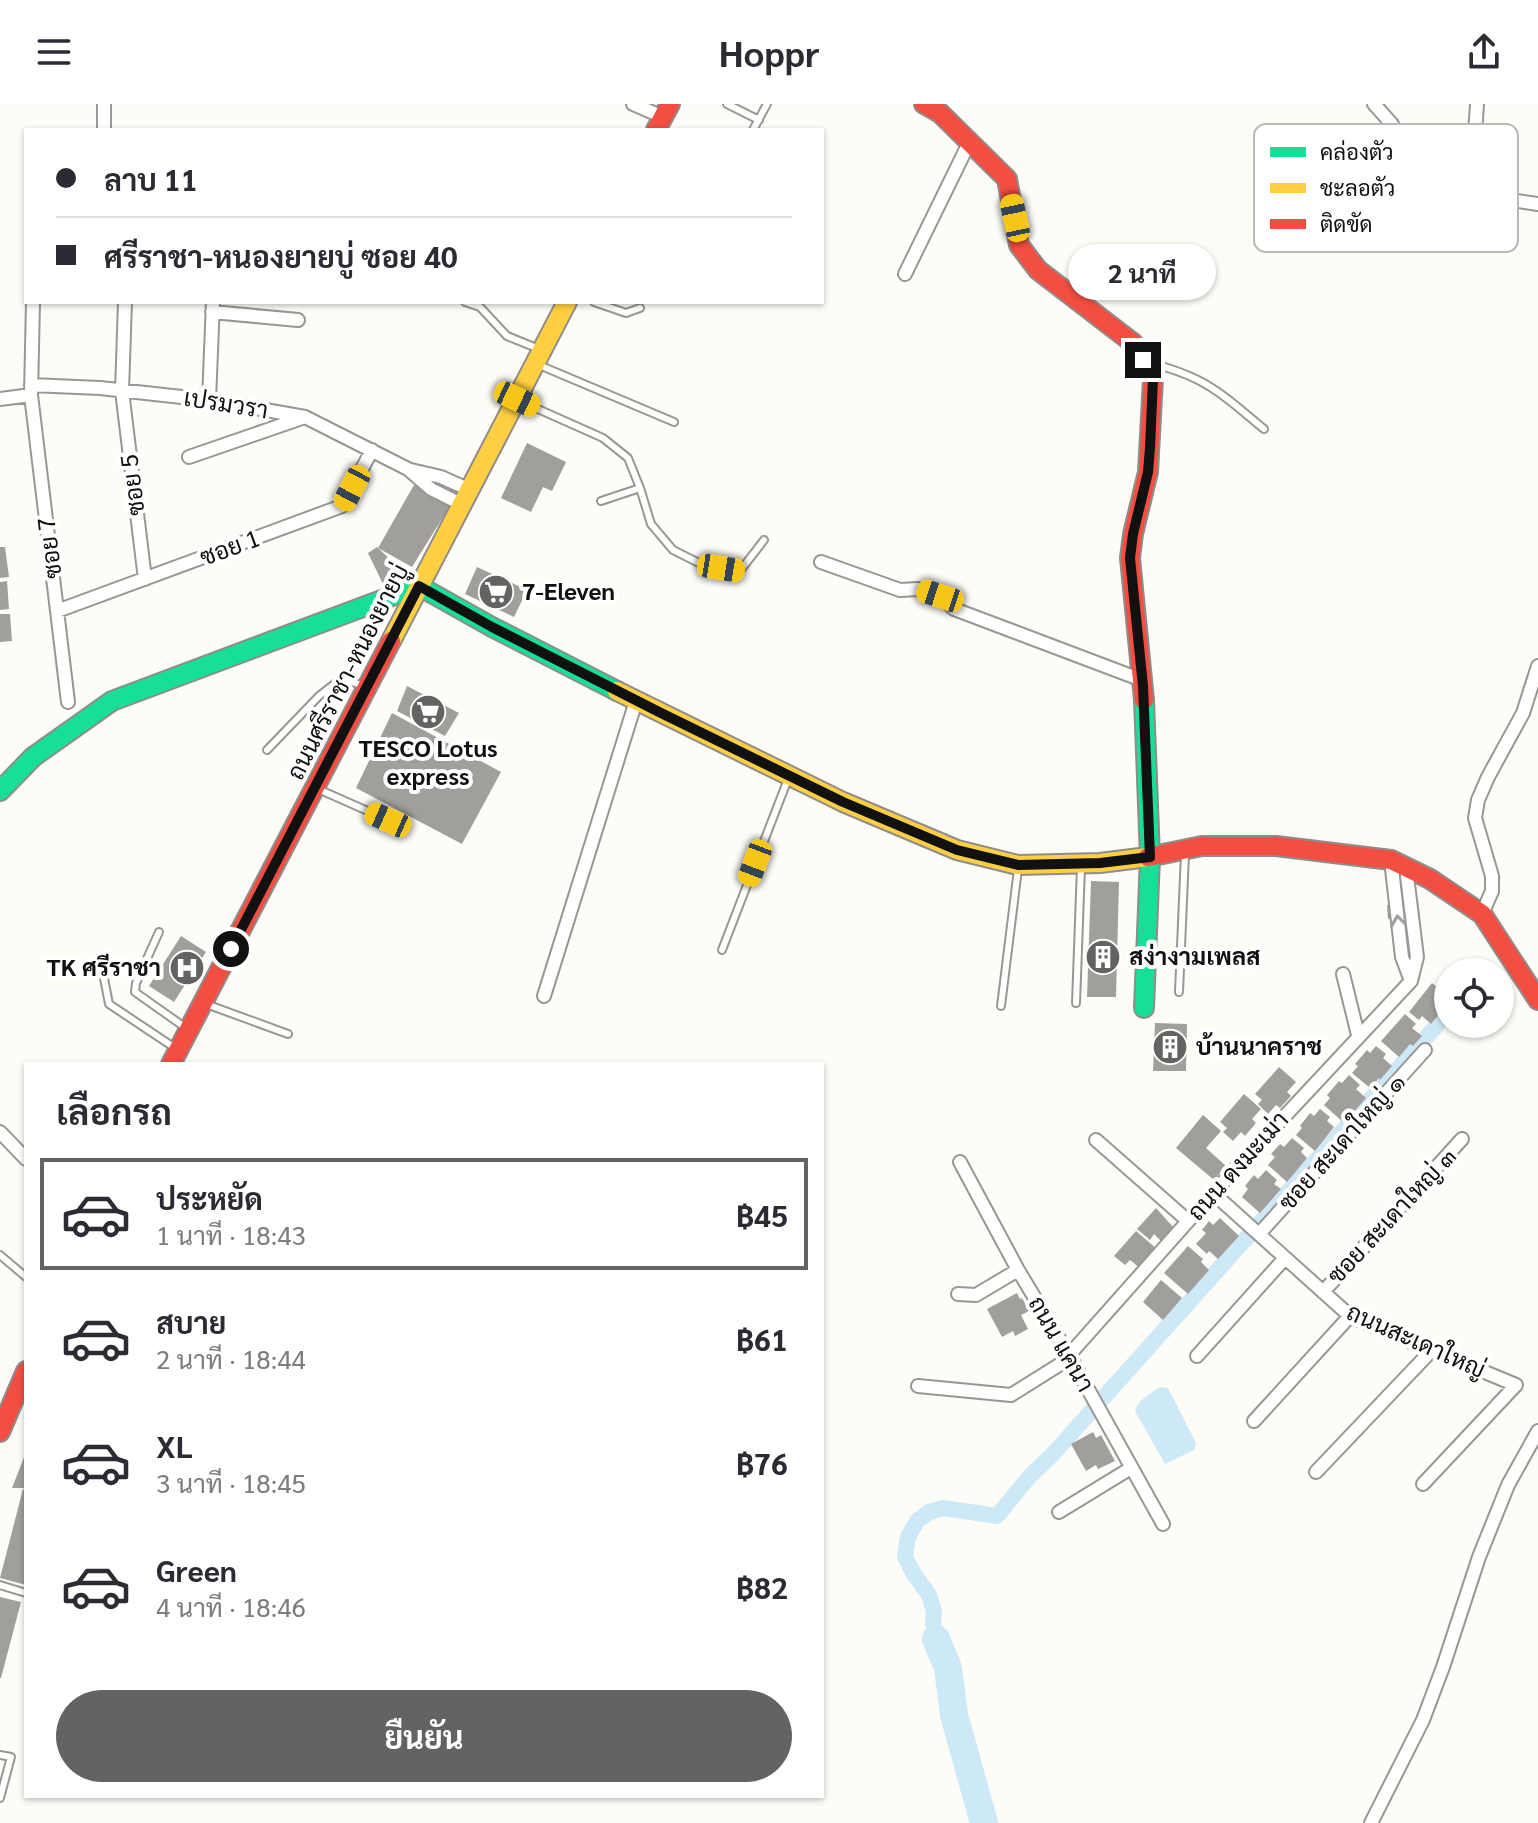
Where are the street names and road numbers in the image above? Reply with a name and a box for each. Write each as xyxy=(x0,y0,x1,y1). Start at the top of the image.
street label: เปรมวรา xyxy=(182,380,271,424)
street label: ซอย 5 xyxy=(111,453,151,518)
street label: ซอย 7 xyxy=(28,516,68,581)
street label: ซอย 1 xyxy=(195,521,264,572)
street label: ถนนศรีราชา-หนองยายบู่ xyxy=(278,558,417,786)
street label: ซอย สะเดาใหญ่ ๑ xyxy=(1270,1065,1411,1216)
street label: ถนน ดงมะเม่า xyxy=(1179,1103,1294,1226)
street label: ซอย สะเดาใหญ่ ๓ xyxy=(1319,1140,1462,1290)
street label: ถนน แคนา xyxy=(1022,1289,1103,1397)
street label: ถนนสะเดาใหญ่ xyxy=(1342,1294,1491,1384)

